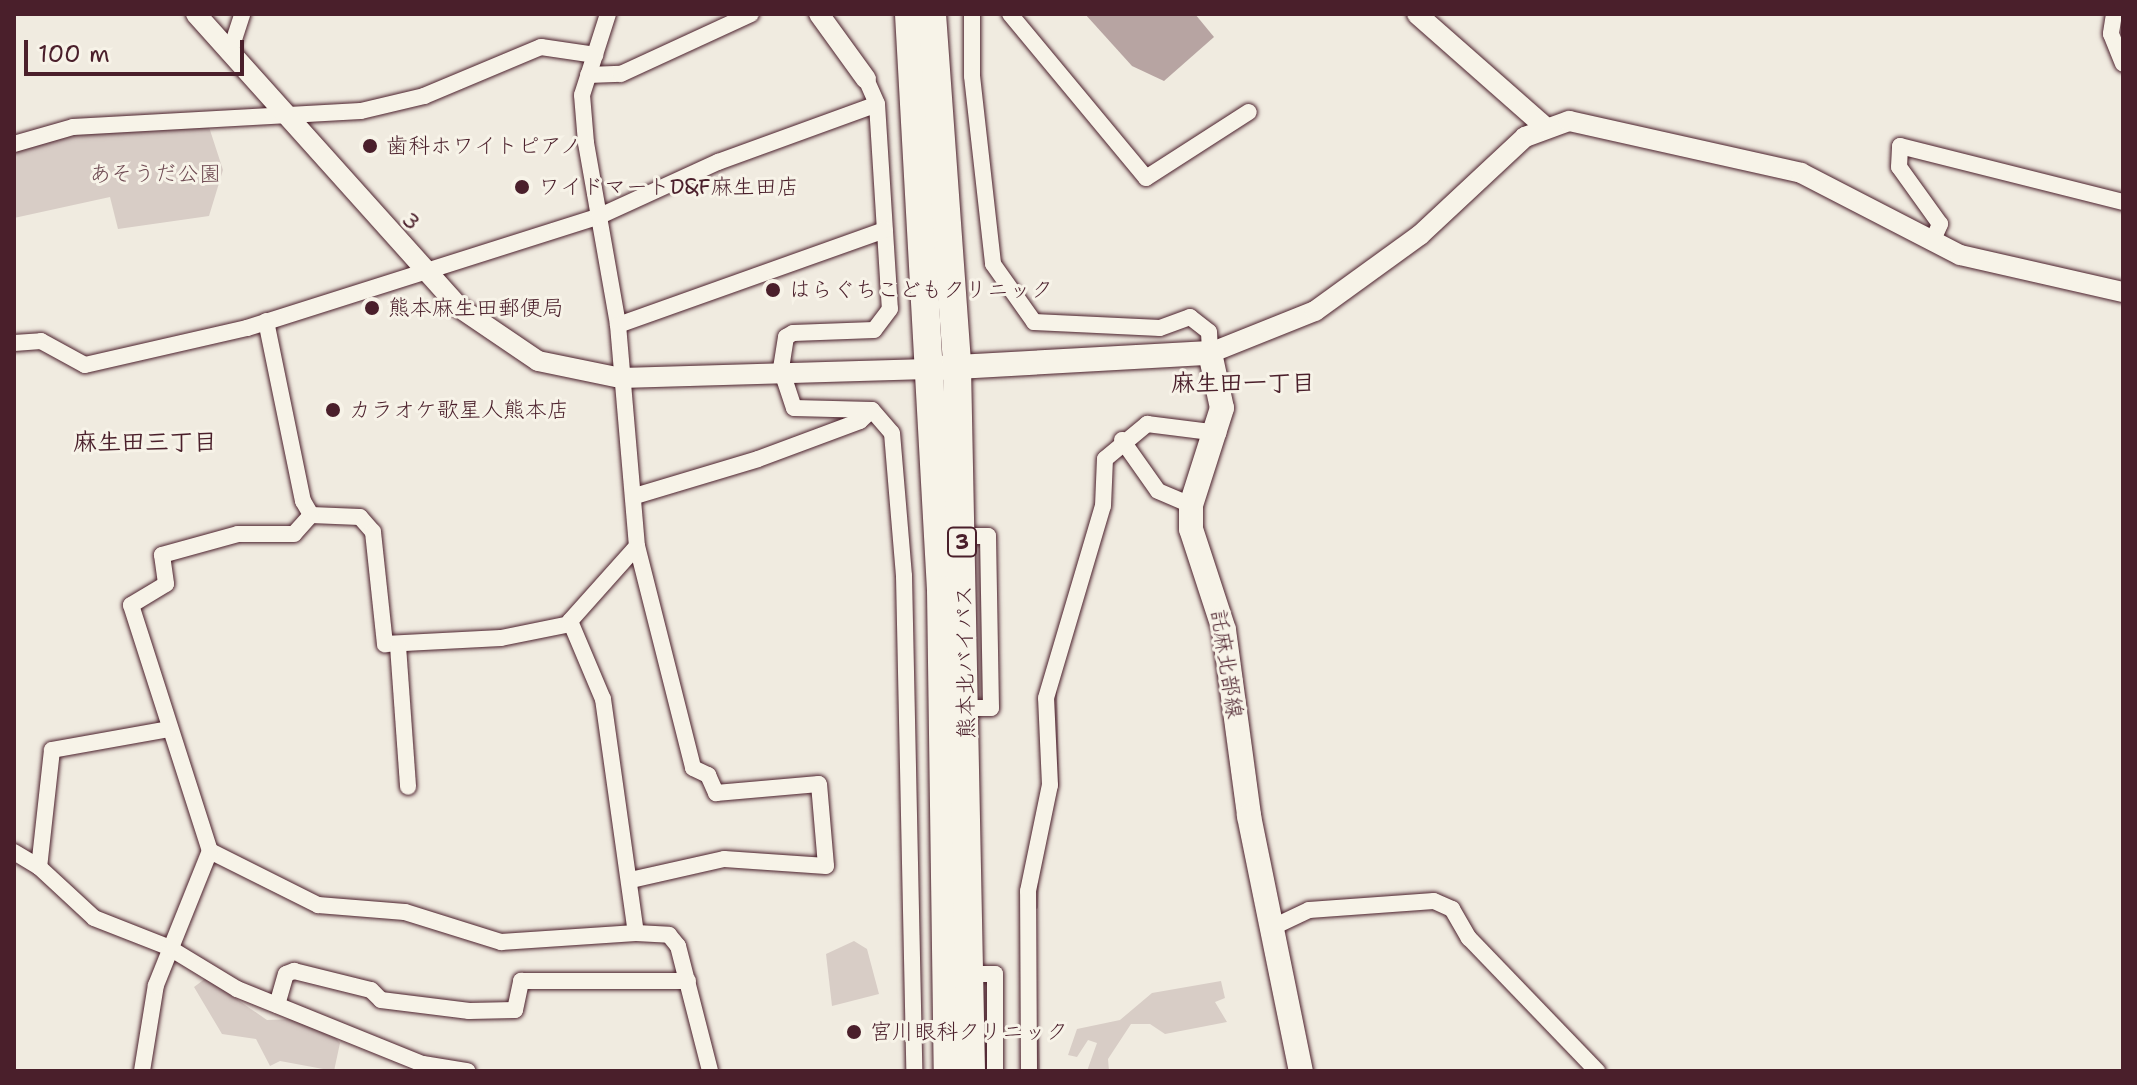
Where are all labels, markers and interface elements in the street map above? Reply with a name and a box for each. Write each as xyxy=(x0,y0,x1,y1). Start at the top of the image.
scale bar xyxy=(28,24,248,74)
text: 100 m xyxy=(38,38,110,70)
place label: 歯科ホワイトピアノ xyxy=(386,133,584,159)
marker: 歯科ホワイトピアノ xyxy=(361,137,379,155)
park label: あそうだ公園 xyxy=(89,161,221,187)
place label: ワイドマートD&F麻生田店 xyxy=(538,174,799,200)
marker: ワイドマートD&F麻生田店 xyxy=(513,178,531,196)
street label: 3 xyxy=(396,206,426,236)
place label: はらぐちこどもクリニック xyxy=(789,277,1053,303)
marker: はらぐちこどもクリニック xyxy=(764,281,782,299)
place label: 熊本麻生田郵便局 xyxy=(388,295,564,321)
marker: 熊本麻生田郵便局 xyxy=(363,299,381,317)
district label: 麻生田一丁目 xyxy=(1171,370,1315,398)
place label: カラオケ歌星人熊本店 xyxy=(349,397,569,423)
marker: カラオケ歌星人熊本店 xyxy=(324,401,342,419)
district label: 麻生田三丁目 xyxy=(73,429,217,457)
road number: 3 xyxy=(946,526,978,558)
street label: 熊本北バイパス xyxy=(950,585,980,739)
street label: 託麻北部線 xyxy=(1205,608,1249,720)
place label: 宮川眼科クリニック xyxy=(870,1019,1068,1045)
marker: 宮川眼科クリニック xyxy=(845,1023,863,1041)

